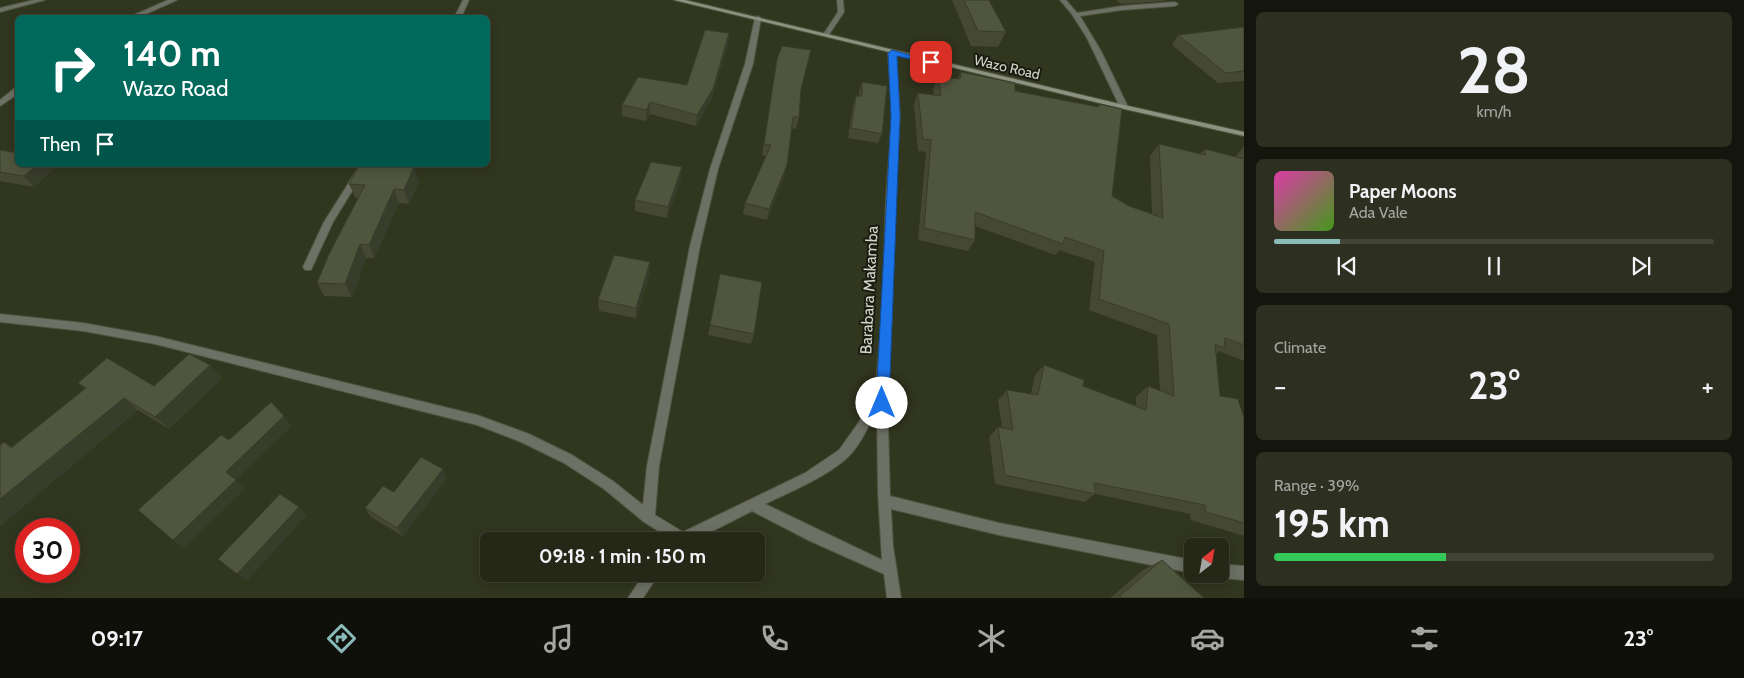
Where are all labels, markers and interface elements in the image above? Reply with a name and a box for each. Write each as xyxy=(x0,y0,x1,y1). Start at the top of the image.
text: 28 xyxy=(1457,30,1531,109)
text: 140 m xyxy=(123,32,221,75)
icon: right xyxy=(40,35,105,100)
pin xyxy=(910,41,952,83)
icon: arrive xyxy=(917,48,945,76)
street label: Wazo Road xyxy=(972,51,1042,83)
text: Wazo Road xyxy=(123,75,228,102)
text: km/h xyxy=(1476,102,1512,121)
icon: arrive xyxy=(91,130,119,158)
text: Then xyxy=(40,133,81,156)
text: Paper Moons xyxy=(1349,180,1457,203)
text: Ada Vale xyxy=(1349,203,1408,222)
street label: Barabara Makamba xyxy=(856,225,882,355)
icon: previous xyxy=(1333,252,1361,280)
icon: pause xyxy=(1480,252,1508,280)
icon: next xyxy=(1627,252,1655,280)
text: Climate xyxy=(1274,338,1326,357)
text: 23° xyxy=(1468,362,1520,409)
text: − xyxy=(1274,369,1286,403)
text: + xyxy=(1702,369,1714,403)
position arrow xyxy=(855,376,907,428)
text: Range · 39% xyxy=(1274,476,1360,495)
text: 195 km xyxy=(1274,500,1390,547)
speed limit sign: 30 xyxy=(15,518,80,583)
north arrow xyxy=(1184,538,1229,582)
map controls xyxy=(1184,538,1229,583)
text: 09:18 · 1 min · 150 m xyxy=(539,545,706,568)
icon: directions xyxy=(324,621,359,656)
icon: music xyxy=(541,621,576,656)
icon: phone xyxy=(757,621,792,656)
icon: climate xyxy=(974,621,1009,656)
icon: car xyxy=(1190,621,1225,656)
icon: filters xyxy=(1407,621,1442,656)
text: 09:17 xyxy=(91,625,143,652)
text: 23° xyxy=(1623,625,1653,652)

